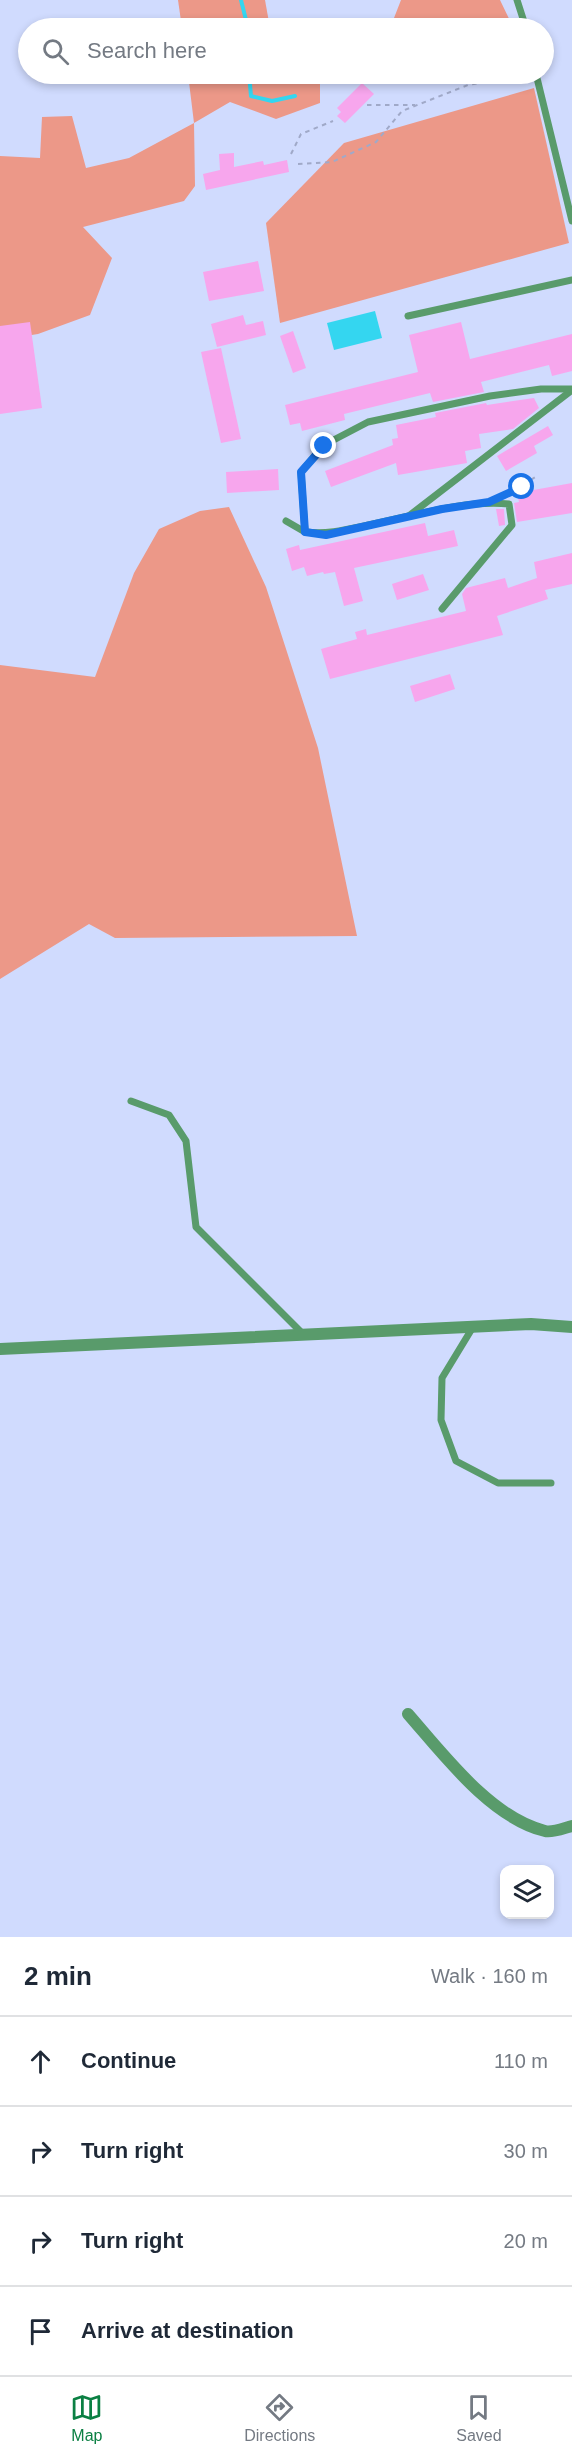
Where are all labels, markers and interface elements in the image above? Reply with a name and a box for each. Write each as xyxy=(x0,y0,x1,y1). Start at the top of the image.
search box xyxy=(18,18,554,84)
icon: search xyxy=(39,35,72,68)
text: Search here xyxy=(87,38,207,63)
route end xyxy=(310,432,336,458)
route start xyxy=(508,473,534,499)
map controls xyxy=(500,1865,554,1919)
button: layers xyxy=(500,1865,554,1919)
text: 2 min xyxy=(24,1961,92,1991)
text: Walk · 160 m xyxy=(431,1965,548,1987)
icon: ahead xyxy=(24,2045,57,2078)
text: Continue xyxy=(81,2048,176,2073)
text: 110 m xyxy=(494,2050,548,2072)
icon: right xyxy=(24,2135,57,2168)
text: Turn right xyxy=(81,2138,183,2163)
text: 30 m xyxy=(504,2140,548,2162)
icon: right xyxy=(24,2225,57,2258)
text: Turn right xyxy=(81,2228,183,2253)
text: 20 m xyxy=(504,2230,548,2252)
icon: arrive xyxy=(24,2315,57,2348)
text: Arrive at destination xyxy=(81,2318,294,2343)
tab: Map xyxy=(70,2391,103,2445)
tab: Directions xyxy=(244,2391,315,2445)
tab: Saved xyxy=(456,2391,502,2445)

